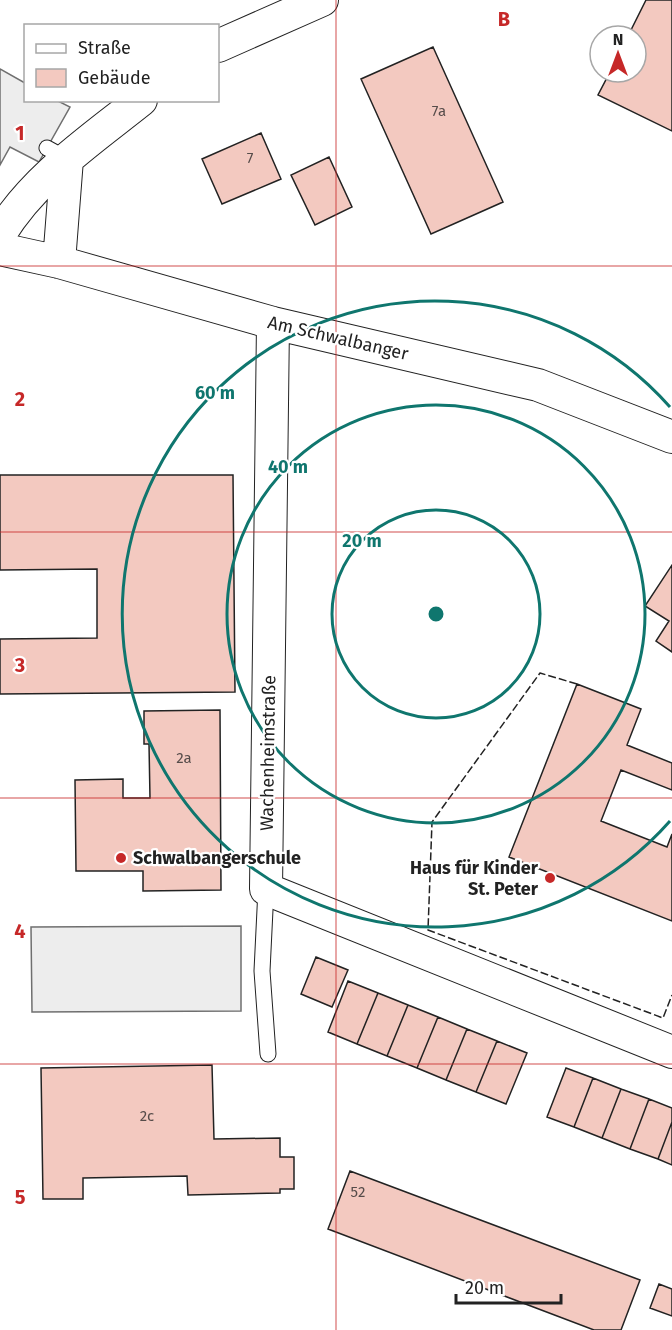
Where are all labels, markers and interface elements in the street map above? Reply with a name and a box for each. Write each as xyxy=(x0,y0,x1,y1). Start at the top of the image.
text: B xyxy=(498,7,510,31)
legend xyxy=(24,24,219,102)
north arrow xyxy=(588,24,648,84)
text: N xyxy=(613,30,623,49)
text: Straße xyxy=(78,37,131,59)
text: Gebäude xyxy=(78,67,151,89)
house number: 7a xyxy=(432,102,446,120)
text: 1 xyxy=(15,121,25,145)
house number: 7 xyxy=(247,149,254,167)
street label: Am Schwalbanger xyxy=(266,311,411,365)
text: 60 m xyxy=(195,382,235,404)
text: 2 xyxy=(15,387,25,411)
text: 40 m xyxy=(268,456,308,478)
text: 20 m xyxy=(342,530,382,552)
centre of rings xyxy=(426,604,446,624)
text: 3 xyxy=(14,653,25,677)
street label: Wachenheimstraße xyxy=(256,675,280,831)
house number: 2a xyxy=(176,749,192,767)
place label: Schwalbangerschule xyxy=(133,847,301,869)
marker: Schwalbangerschule xyxy=(114,851,128,865)
place label: Haus für Kinder St. Peter xyxy=(410,857,539,900)
marker: Haus für Kinder St. Peter xyxy=(543,871,557,885)
text: 4 xyxy=(14,919,26,943)
house number: 2c xyxy=(140,1107,154,1125)
house number: 52 xyxy=(351,1183,365,1201)
text: 5 xyxy=(15,1185,26,1209)
scale bar xyxy=(456,1267,561,1305)
text: 20 m xyxy=(465,1277,504,1299)

